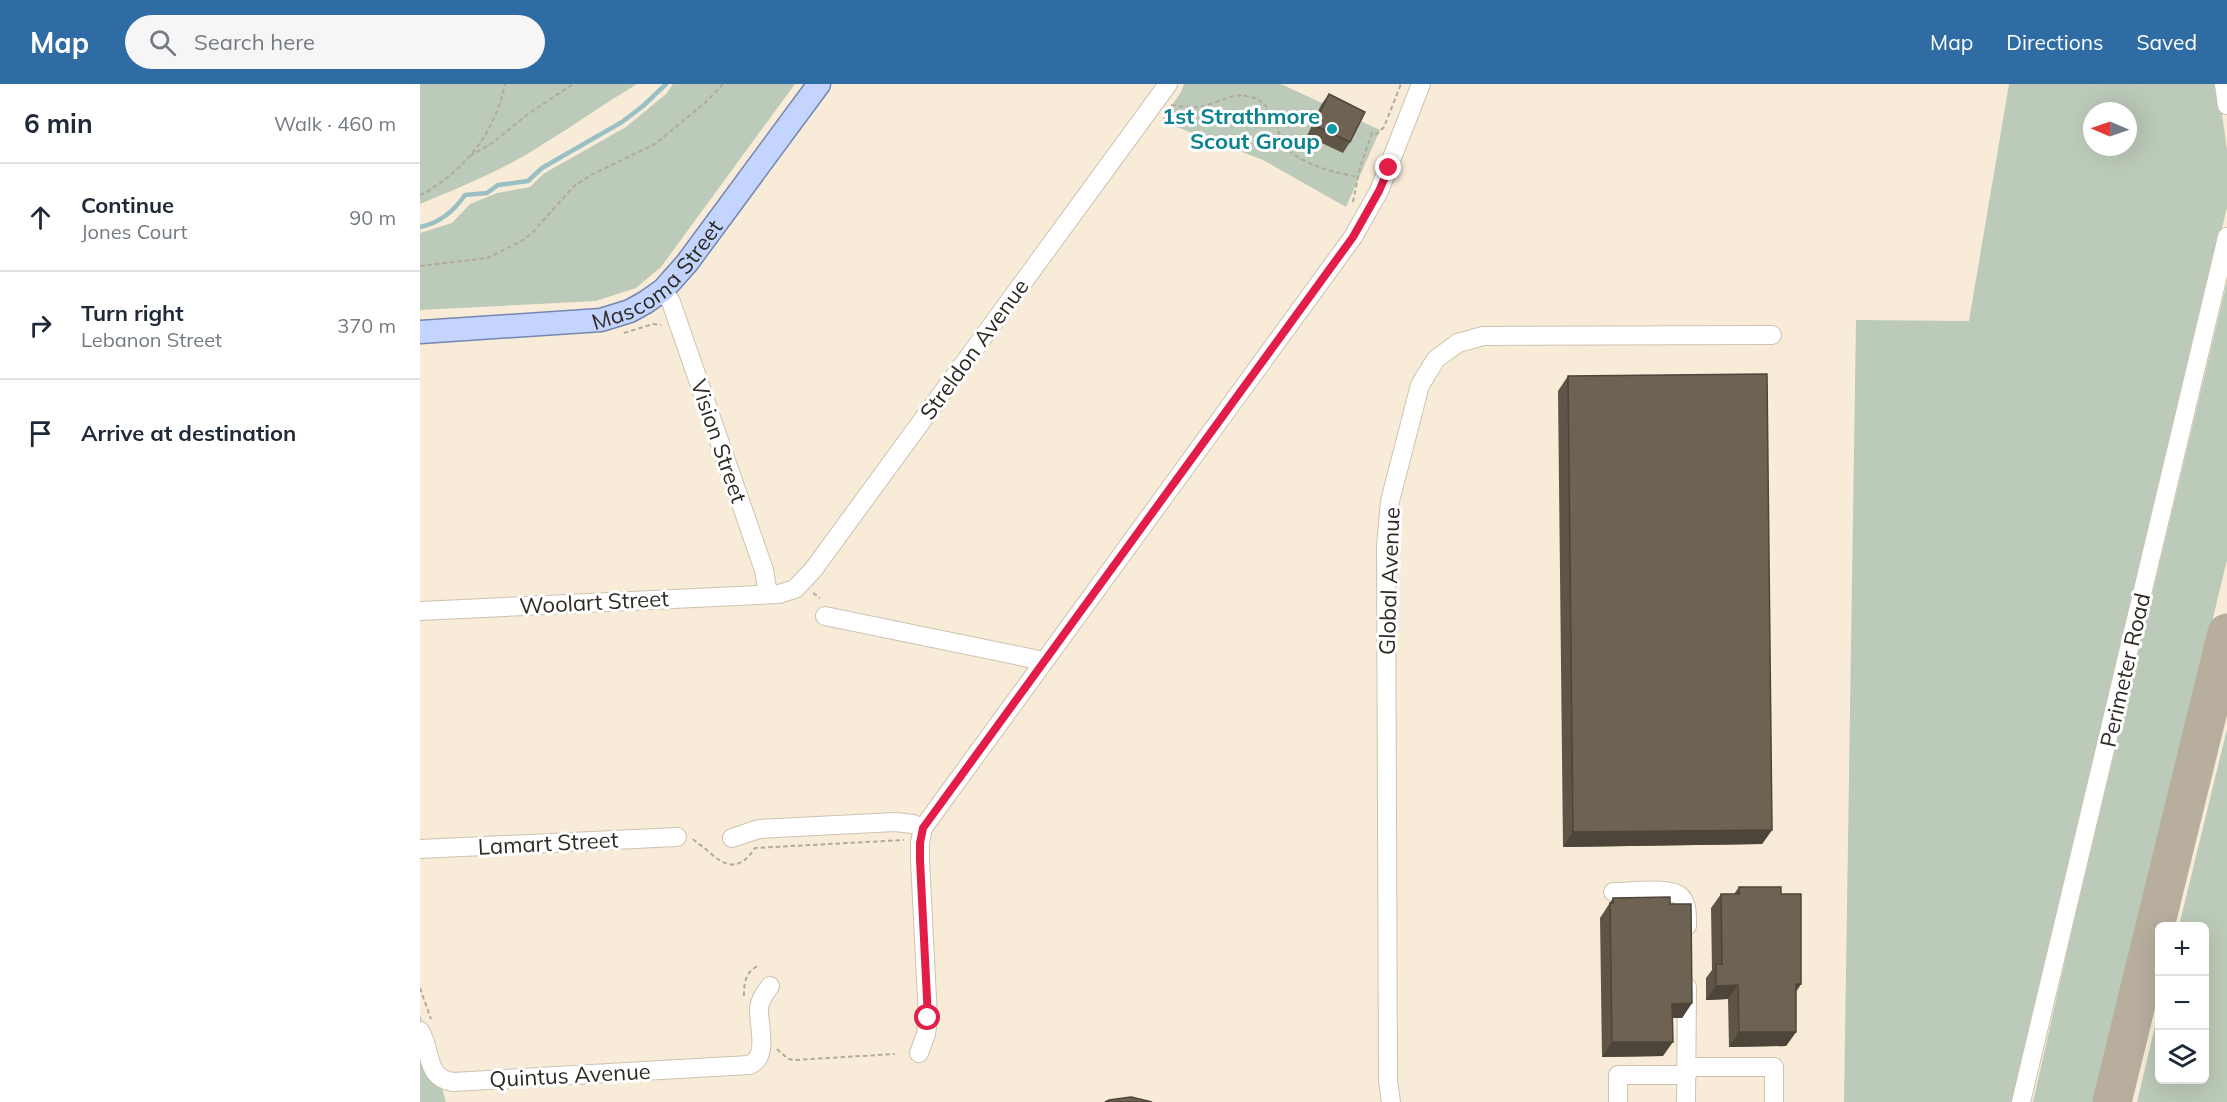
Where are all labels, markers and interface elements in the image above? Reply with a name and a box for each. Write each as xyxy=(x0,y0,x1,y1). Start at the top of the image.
search box xyxy=(125,15,545,69)
text: Map xyxy=(30,25,89,60)
icon: search xyxy=(146,26,179,59)
text: Search here xyxy=(194,28,315,56)
text: Map xyxy=(1930,29,1973,55)
text: Directions xyxy=(2006,29,2103,55)
text: Saved xyxy=(2136,29,2197,55)
place label: 1st Strathmore Scout Group xyxy=(1162,102,1320,155)
north arrow xyxy=(2083,102,2137,156)
text: 6 min xyxy=(24,107,93,140)
text: Walk · 460 m xyxy=(274,111,396,136)
marker: 1st Strathmore Scout Group xyxy=(1325,122,1339,136)
route end xyxy=(1375,154,1401,180)
text: Continue xyxy=(81,191,174,219)
icon: ahead xyxy=(24,201,57,234)
text: 90 m xyxy=(349,205,396,230)
street label: Mascoma Street xyxy=(588,214,729,336)
text: Jones Court xyxy=(81,219,187,244)
street label: Streldon Avenue xyxy=(913,273,1035,425)
text: Turn right xyxy=(81,299,184,327)
icon: right xyxy=(24,309,57,342)
text: 370 m xyxy=(337,313,396,338)
text: Lebanon Street xyxy=(81,327,222,352)
street label: Vision Street xyxy=(685,376,753,507)
icon: arrive xyxy=(24,417,57,450)
text: Arrive at destination xyxy=(81,419,296,447)
street label: Global Avenue xyxy=(1372,507,1406,655)
street label: Woolart Street xyxy=(519,584,670,620)
street label: Perimeter Road xyxy=(2094,590,2156,750)
street label: Lamart Street xyxy=(477,825,619,861)
map controls xyxy=(2155,922,2209,1084)
button: + xyxy=(2155,922,2209,976)
button: − xyxy=(2155,976,2209,1030)
route start xyxy=(914,1004,940,1030)
button: layers xyxy=(2155,1030,2209,1084)
street label: Quintus Avenue xyxy=(489,1057,651,1093)

